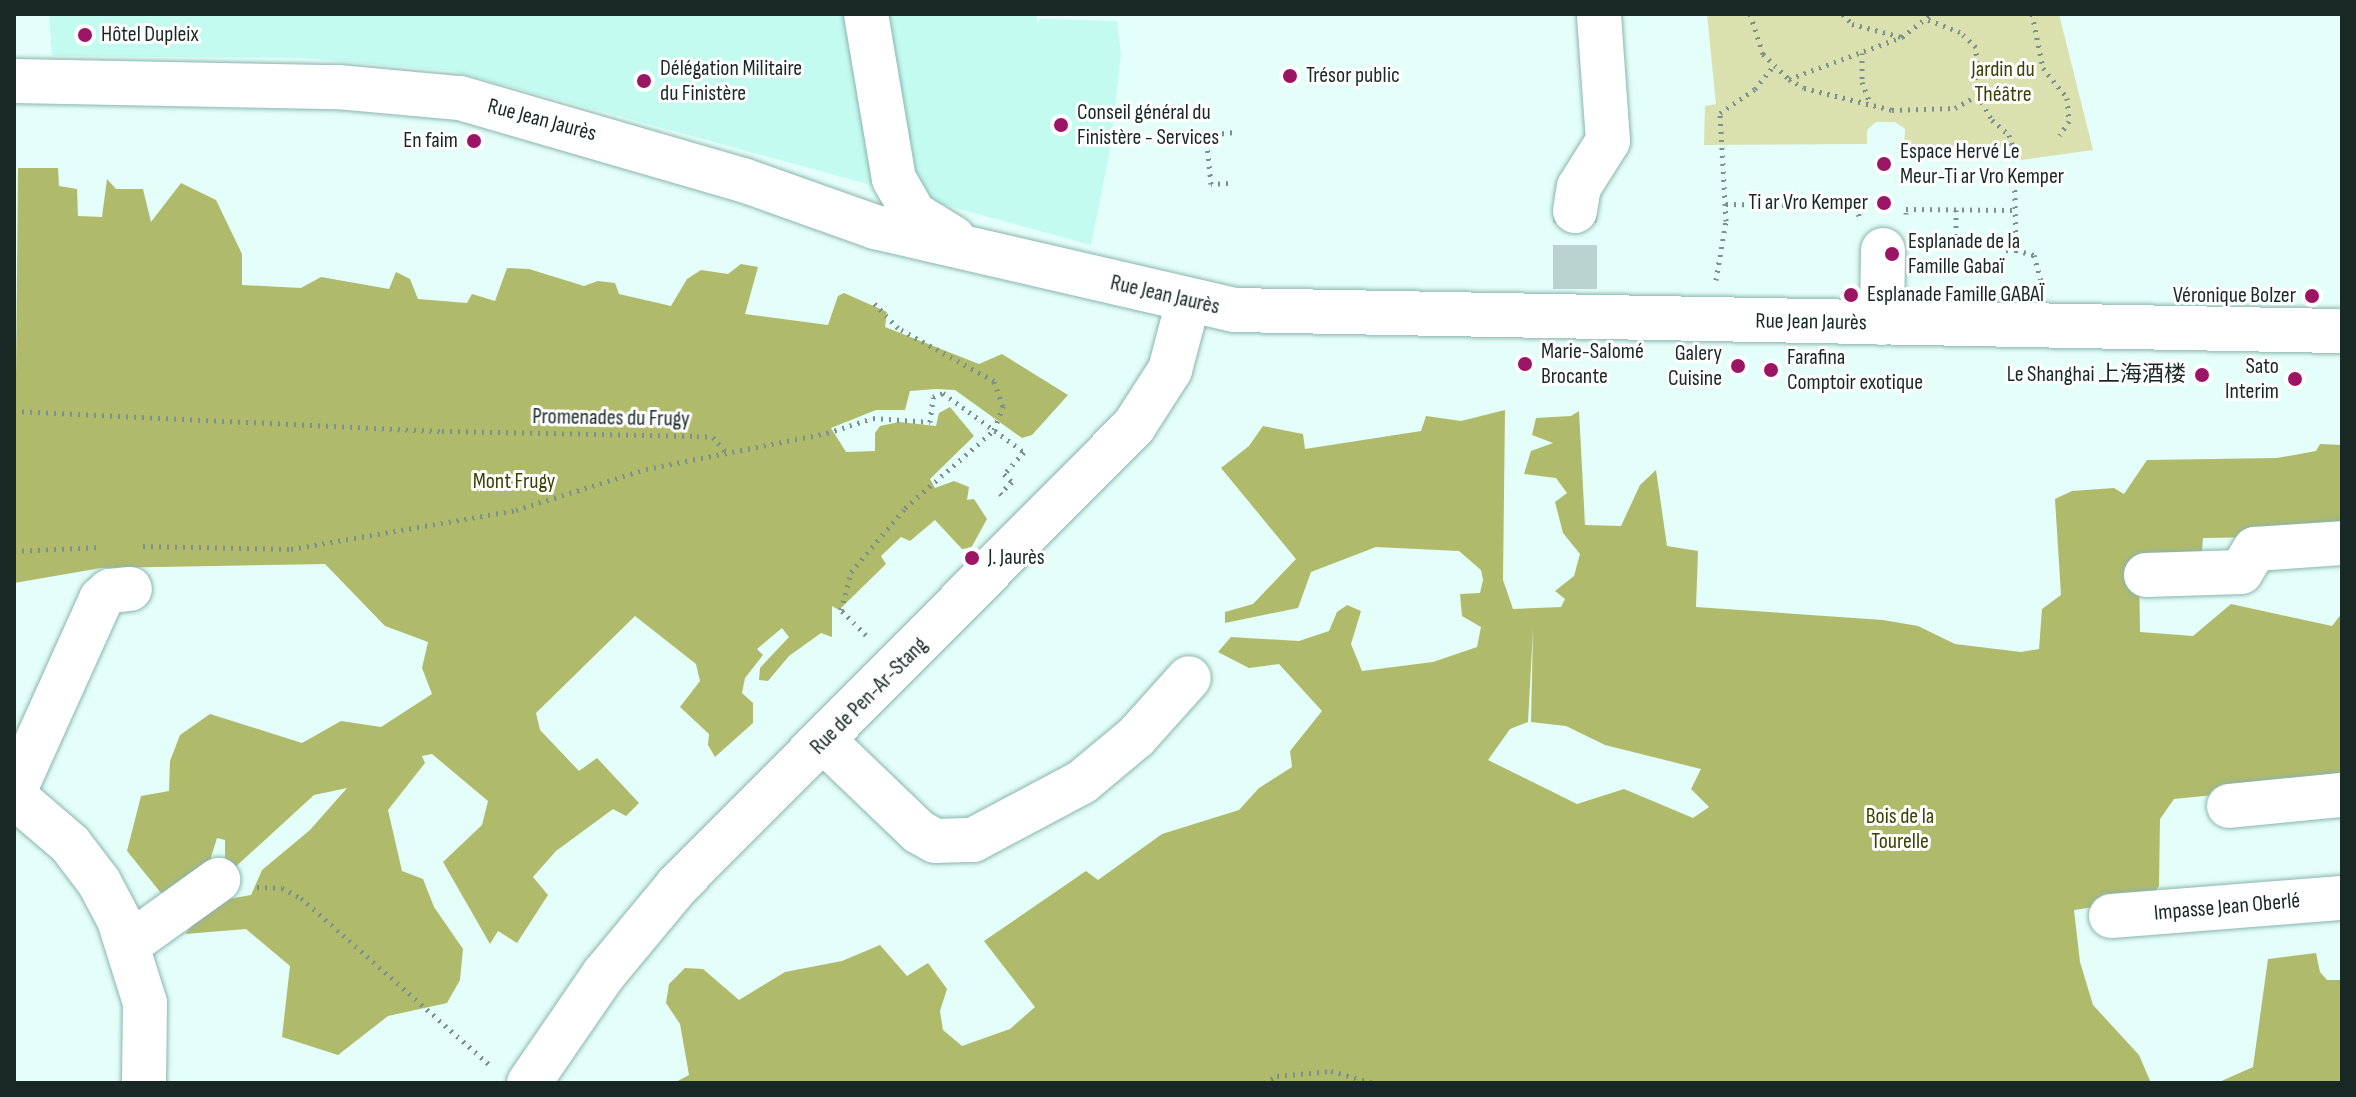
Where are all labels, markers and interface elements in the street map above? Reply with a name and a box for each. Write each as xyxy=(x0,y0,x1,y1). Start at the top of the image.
place label: Hôtel Dupleix xyxy=(101,22,199,48)
marker: Hôtel Dupleix xyxy=(76,26,94,44)
place label: Délégation Militaire du Finistère xyxy=(660,55,802,106)
park label: Jardin du Théâtre xyxy=(1971,56,2035,108)
place label: Trésor public xyxy=(1306,63,1400,89)
marker: Trésor public xyxy=(1281,67,1299,85)
marker: Délégation Militaire du Finistère xyxy=(635,72,653,90)
street label: Rue Jean Jaurès xyxy=(485,93,599,147)
place label: Conseil général du Finistère - Services xyxy=(1077,99,1219,150)
marker: Conseil général du Finistère - Services xyxy=(1052,116,1070,134)
place label: En faim xyxy=(403,128,458,154)
marker: En faim xyxy=(465,132,483,150)
place label: Espace Hervé Le Meur-Ti ar Vro Kemper xyxy=(1900,138,2064,190)
marker: Espace Hervé Le Meur-Ti ar Vro Kemper xyxy=(1875,155,1893,173)
place label: Ti ar Vro Kemper xyxy=(1748,190,1868,216)
marker: Ti ar Vro Kemper xyxy=(1875,194,1893,212)
place label: Esplanade de la Famille Gabaï xyxy=(1908,228,2020,280)
marker: Esplanade de la Famille Gabaï xyxy=(1883,245,1901,263)
street label: Rue Jean Jaurès xyxy=(1108,270,1222,320)
place label: Esplanade Famille GABAÏ xyxy=(1867,282,2044,308)
place label: Véronique Bolzer xyxy=(2173,283,2296,309)
marker: Esplanade Famille GABAÏ xyxy=(1842,286,1860,304)
marker: Véronique Bolzer xyxy=(2303,287,2321,305)
street label: Rue Jean Jaurès xyxy=(1755,308,1867,336)
place label: Marie-Salomé Brocante xyxy=(1541,338,1644,390)
place label: Galery Cuisine xyxy=(1668,340,1722,392)
place label: Farafina Comptoir exotique xyxy=(1787,344,1923,396)
place label: Sato Interim xyxy=(2225,353,2279,404)
marker: Marie-Salomé Brocante xyxy=(1516,355,1534,373)
marker: Galery Cuisine xyxy=(1729,357,1747,375)
marker: Farafina Comptoir exotique xyxy=(1762,361,1780,379)
place label: Le Shanghai 上海酒楼 xyxy=(2007,362,2186,388)
marker: Le Shanghai 上海酒楼 xyxy=(2193,366,2211,384)
marker: Sato Interim xyxy=(2286,370,2304,388)
street label: Promenades du Frugy xyxy=(532,403,690,433)
park label: Mont Frugy xyxy=(473,469,555,495)
place label: J. Jaurès xyxy=(988,545,1045,571)
marker: J. Jaurès xyxy=(963,549,981,567)
street label: Rue de Pen-Ar-Stang xyxy=(805,632,933,760)
park label: Bois de la Tourelle xyxy=(1866,803,1934,854)
street label: Impasse Jean Oberlé xyxy=(2153,887,2301,927)

